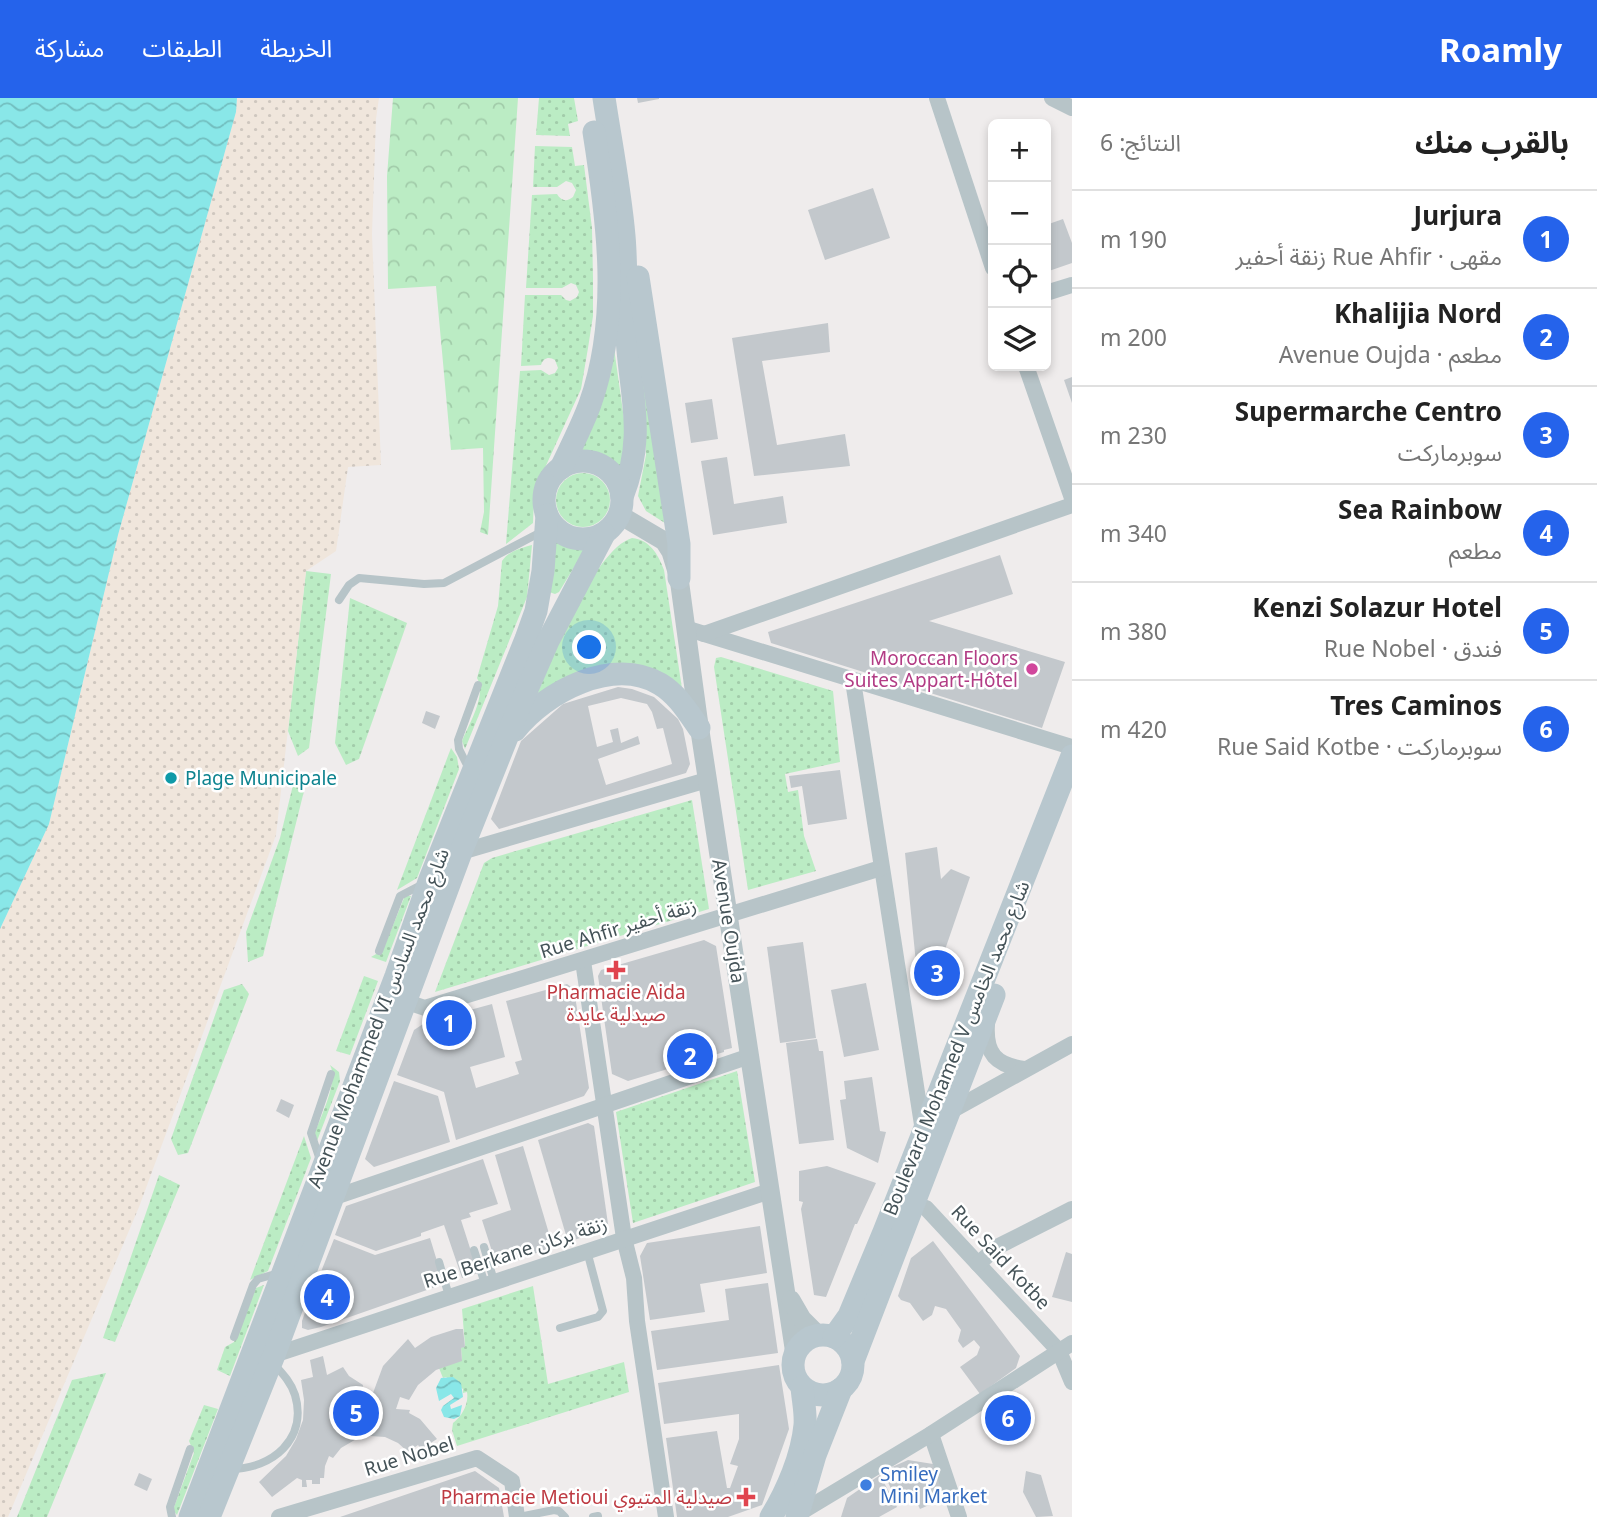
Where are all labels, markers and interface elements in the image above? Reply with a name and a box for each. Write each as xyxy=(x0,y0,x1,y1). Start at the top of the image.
text: Roamly xyxy=(1439,27,1562,72)
text: مشاركة xyxy=(35,31,104,64)
text: الطبقات xyxy=(142,31,222,64)
text: الخريطة xyxy=(260,31,332,64)
map controls xyxy=(988,119,1051,371)
button: + xyxy=(988,119,1051,182)
text: بالقرب منك xyxy=(1415,121,1569,162)
text: النتائج: 6 xyxy=(1100,126,1181,158)
button: − xyxy=(988,182,1051,245)
text: Jurjura xyxy=(1414,197,1502,233)
text: 190 m xyxy=(1100,223,1167,255)
text: 1 xyxy=(1539,223,1553,255)
text: مقهى · Rue Ahfir زنقة أحفير xyxy=(1236,240,1502,272)
button: locate xyxy=(988,245,1051,308)
text: Khalijia Nord xyxy=(1334,295,1502,331)
button: layers xyxy=(988,308,1051,371)
text: 200 m xyxy=(1100,321,1167,353)
text: 2 xyxy=(1539,321,1553,353)
text: مطعم · Avenue Oujda xyxy=(1279,338,1502,370)
text: Supermarche Centro xyxy=(1235,393,1502,429)
text: 230 m xyxy=(1100,419,1167,451)
text: 3 xyxy=(1539,419,1553,451)
text: سوبرماركت xyxy=(1398,436,1502,468)
text: Sea Rainbow xyxy=(1338,491,1502,527)
text: 340 m xyxy=(1100,517,1167,549)
text: 4 xyxy=(1539,517,1553,549)
text: مطعم xyxy=(1449,534,1502,566)
text: Kenzi Solazur Hotel xyxy=(1252,589,1502,625)
text: 380 m xyxy=(1100,615,1167,647)
text: 5 xyxy=(1539,615,1553,647)
your location xyxy=(572,630,606,664)
text: فندق · Rue Nobel xyxy=(1324,632,1502,664)
place label: Moroccan Floors Suites Appart-Hôtel xyxy=(844,645,1018,693)
marker: Moroccan Floors Suites Appart-Hôtel xyxy=(1024,661,1040,677)
text: Tres Caminos xyxy=(1330,687,1502,723)
text: 420 m xyxy=(1100,713,1167,745)
text: 6 xyxy=(1539,713,1553,745)
text: سوبرماركت · Rue Said Kotbe xyxy=(1217,730,1502,762)
place label: Plage Municipale xyxy=(185,765,337,791)
marker: Plage Municipale xyxy=(163,770,179,786)
street label: Avenue Mohammed VI شارع محمد السادس xyxy=(301,845,456,1192)
street label: Avenue Oujda xyxy=(706,857,752,985)
street label: Boulevard Mohamed V شارع محمد الخامس xyxy=(877,877,1036,1220)
street label: Rue Ahfir زنقة أحفير xyxy=(537,892,699,964)
pin: 3 xyxy=(914,947,960,999)
marker: Pharmacie Aida صيدلية عايدة xyxy=(608,962,624,978)
place label: Pharmacie Aida صيدلية عايدة xyxy=(546,979,686,1027)
pin: 1 xyxy=(426,997,472,1049)
pin: 2 xyxy=(667,1030,713,1082)
street label: Rue Said Kotbe xyxy=(946,1199,1056,1315)
street label: Rue Berkane زنقة بركان xyxy=(420,1210,610,1294)
pin: 4 xyxy=(304,1271,350,1323)
pin: 5 xyxy=(333,1387,379,1439)
pin: 6 xyxy=(985,1392,1031,1444)
street label: Rue Nobel xyxy=(361,1430,457,1482)
place label: Smiley Mini Market xyxy=(880,1461,987,1509)
marker: Smiley Mini Market xyxy=(858,1477,874,1493)
place label: Pharmacie Metioui صيدلية المتيوي xyxy=(441,1484,732,1512)
marker: Pharmacie Metioui صيدلية المتيوي xyxy=(738,1489,754,1505)

